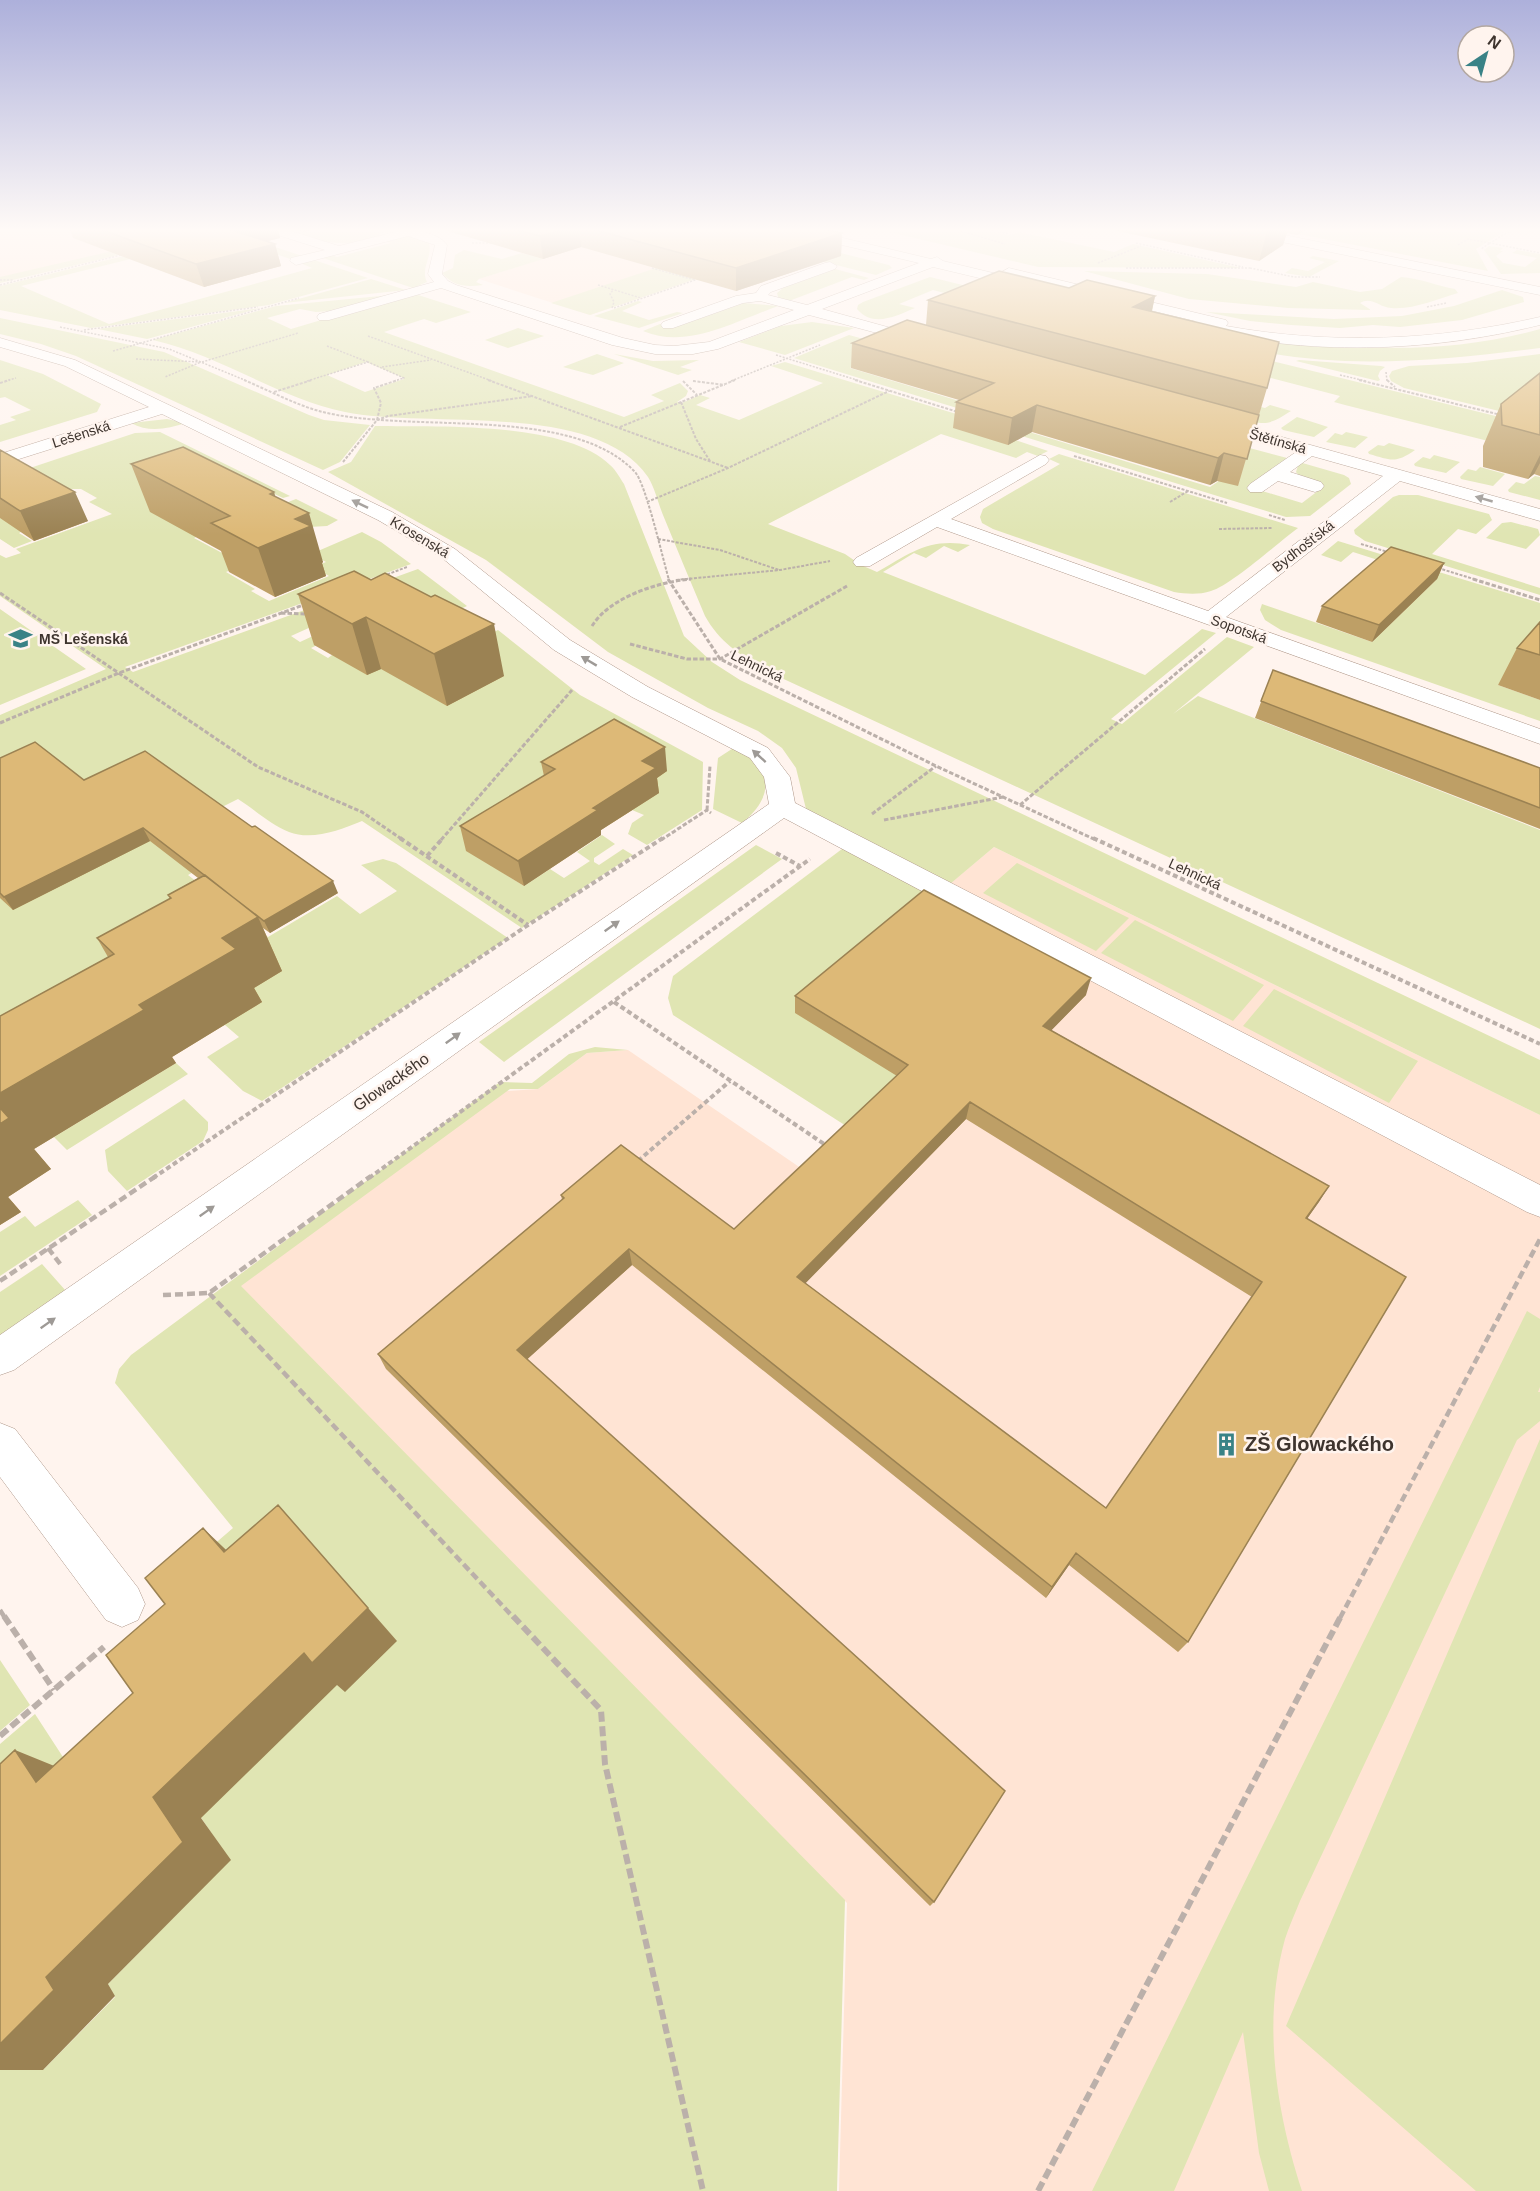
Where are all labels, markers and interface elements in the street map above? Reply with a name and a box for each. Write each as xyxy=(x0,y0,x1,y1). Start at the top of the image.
north arrow xyxy=(1456,24,1516,84)
text: N xyxy=(1485,32,1504,53)
street label: Lešenská xyxy=(50,417,112,451)
street label: Štětínská xyxy=(1248,425,1308,457)
one-way arrow xyxy=(1475,494,1493,503)
one-way arrow xyxy=(352,499,369,508)
street label: Krosenská xyxy=(388,513,453,561)
street label: Bydhošťská xyxy=(1269,517,1337,575)
street label: Sopotská xyxy=(1209,611,1269,647)
school or university icon: MŠ Lešenská xyxy=(8,626,34,652)
place label: MŠ Lešenská xyxy=(39,630,128,647)
street label: Lehnická xyxy=(728,647,786,686)
one-way arrow xyxy=(581,656,597,667)
one-way arrow xyxy=(752,750,767,763)
street label: Lehnická xyxy=(1166,855,1224,893)
one-way arrow xyxy=(604,920,620,932)
one-way arrow xyxy=(445,1033,460,1045)
street label: Glowackého xyxy=(350,1050,432,1114)
one-way arrow xyxy=(199,1205,215,1217)
one-way arrow xyxy=(39,1317,55,1329)
building icon: ZŠ Glowackého xyxy=(1214,1431,1240,1457)
place label: ZŠ Glowackého xyxy=(1245,1432,1394,1455)

